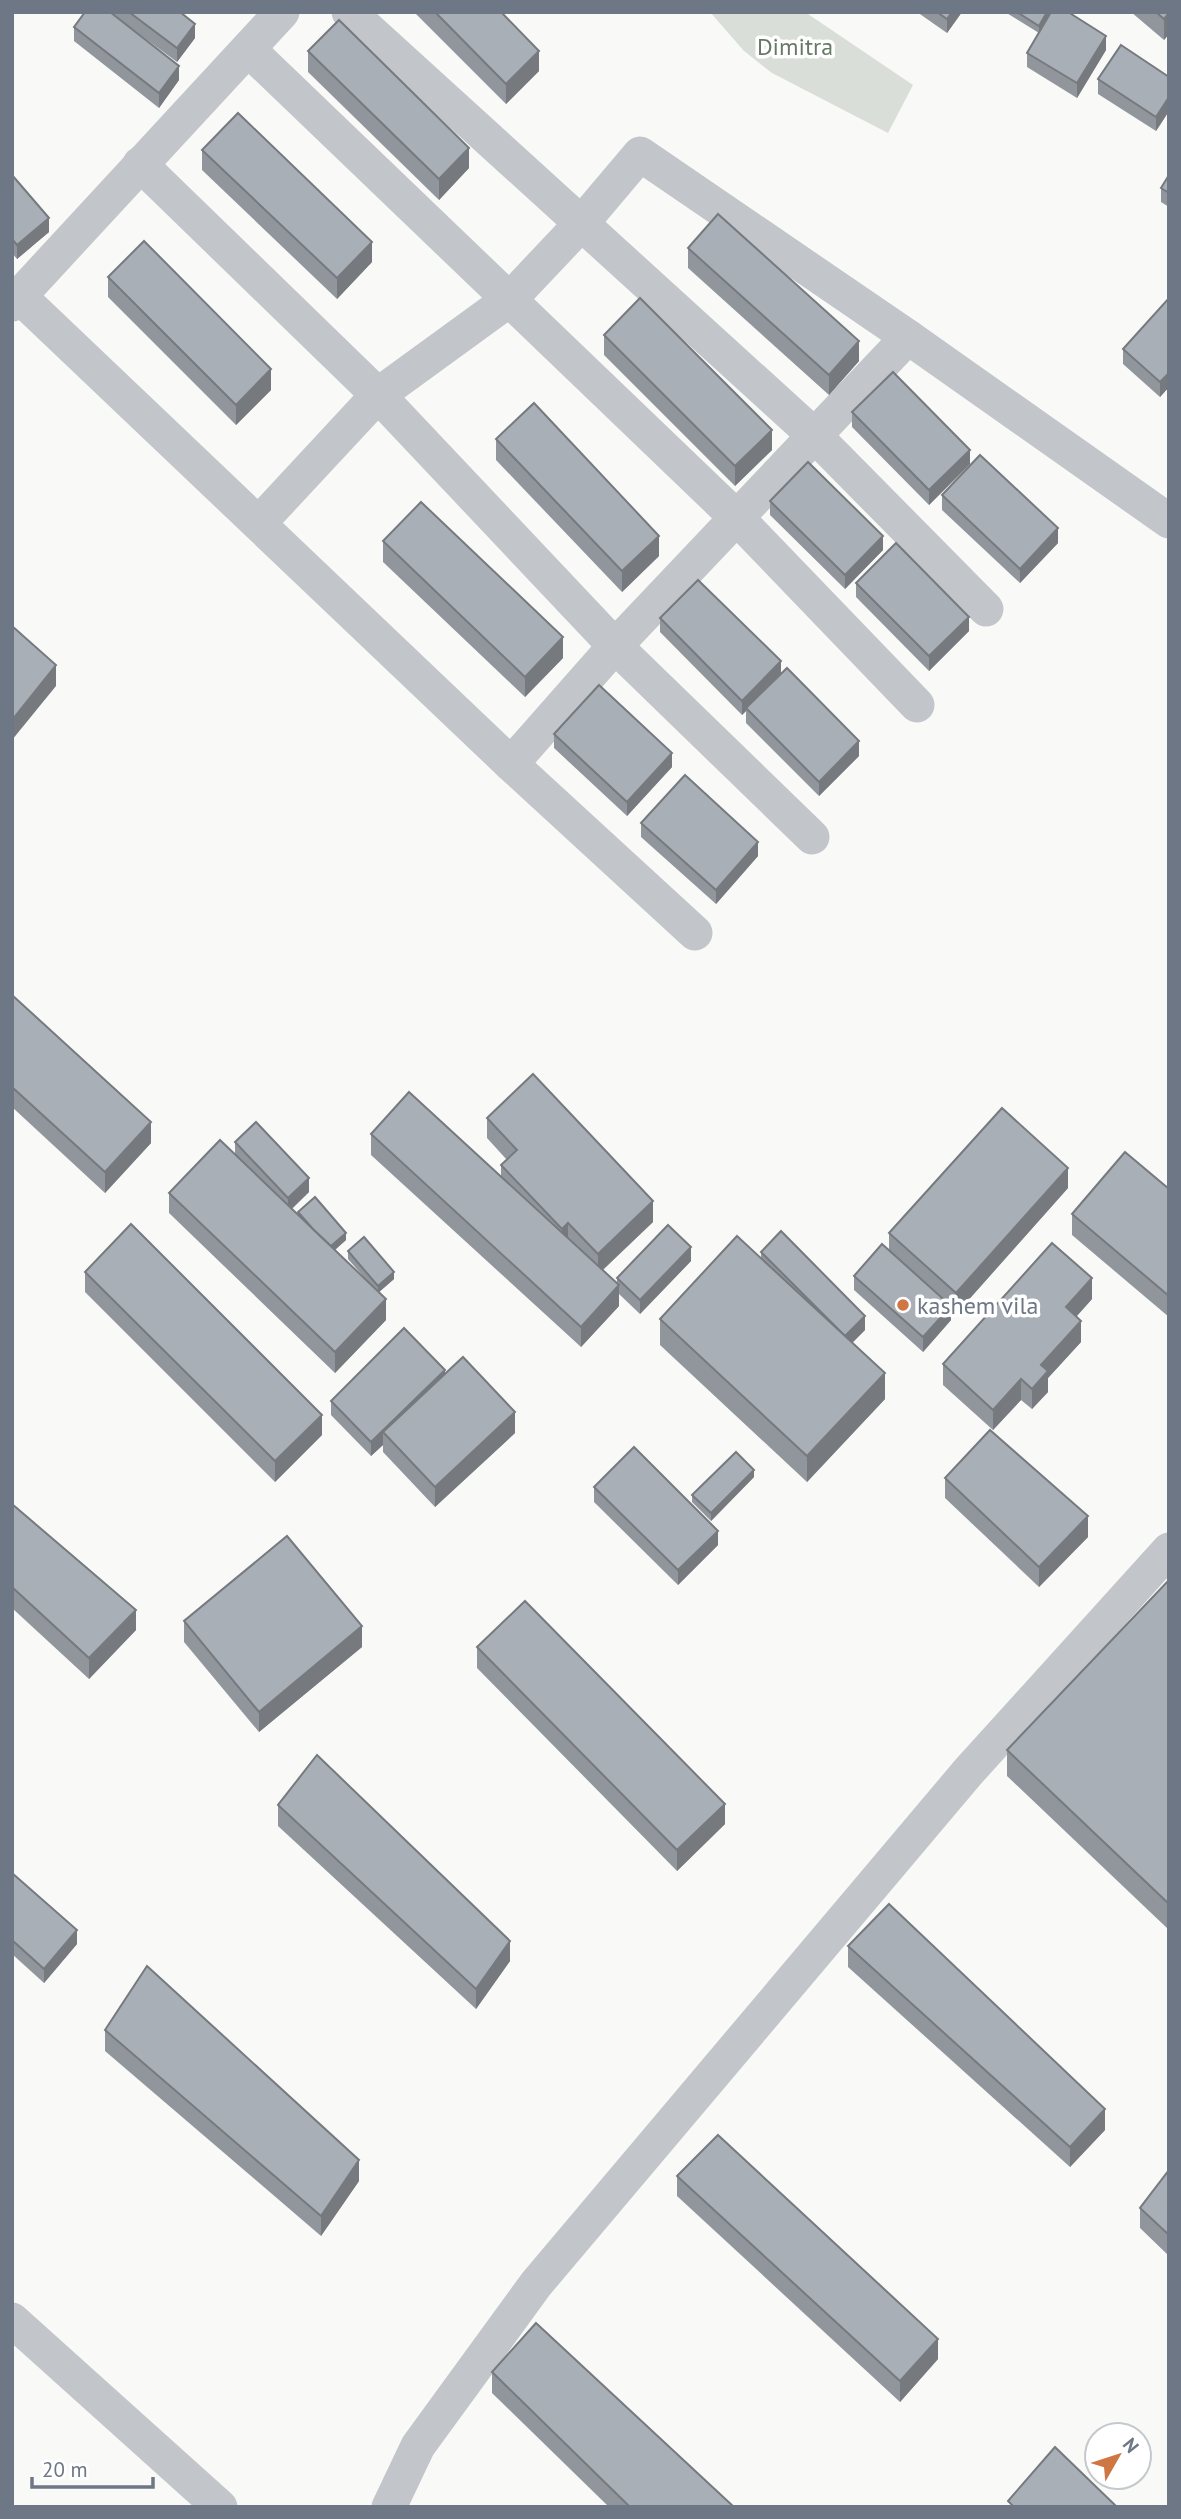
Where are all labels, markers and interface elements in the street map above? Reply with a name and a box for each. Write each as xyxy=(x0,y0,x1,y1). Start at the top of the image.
park label: Dimitra xyxy=(757,31,833,62)
place label: kashem vila xyxy=(917,1290,1038,1321)
marker: kashem vila xyxy=(895,1297,911,1313)
north arrow xyxy=(1083,2421,1153,2491)
text: N xyxy=(1118,2433,1144,2458)
scale bar xyxy=(32,2446,152,2490)
text: 20 m xyxy=(42,2456,88,2483)

